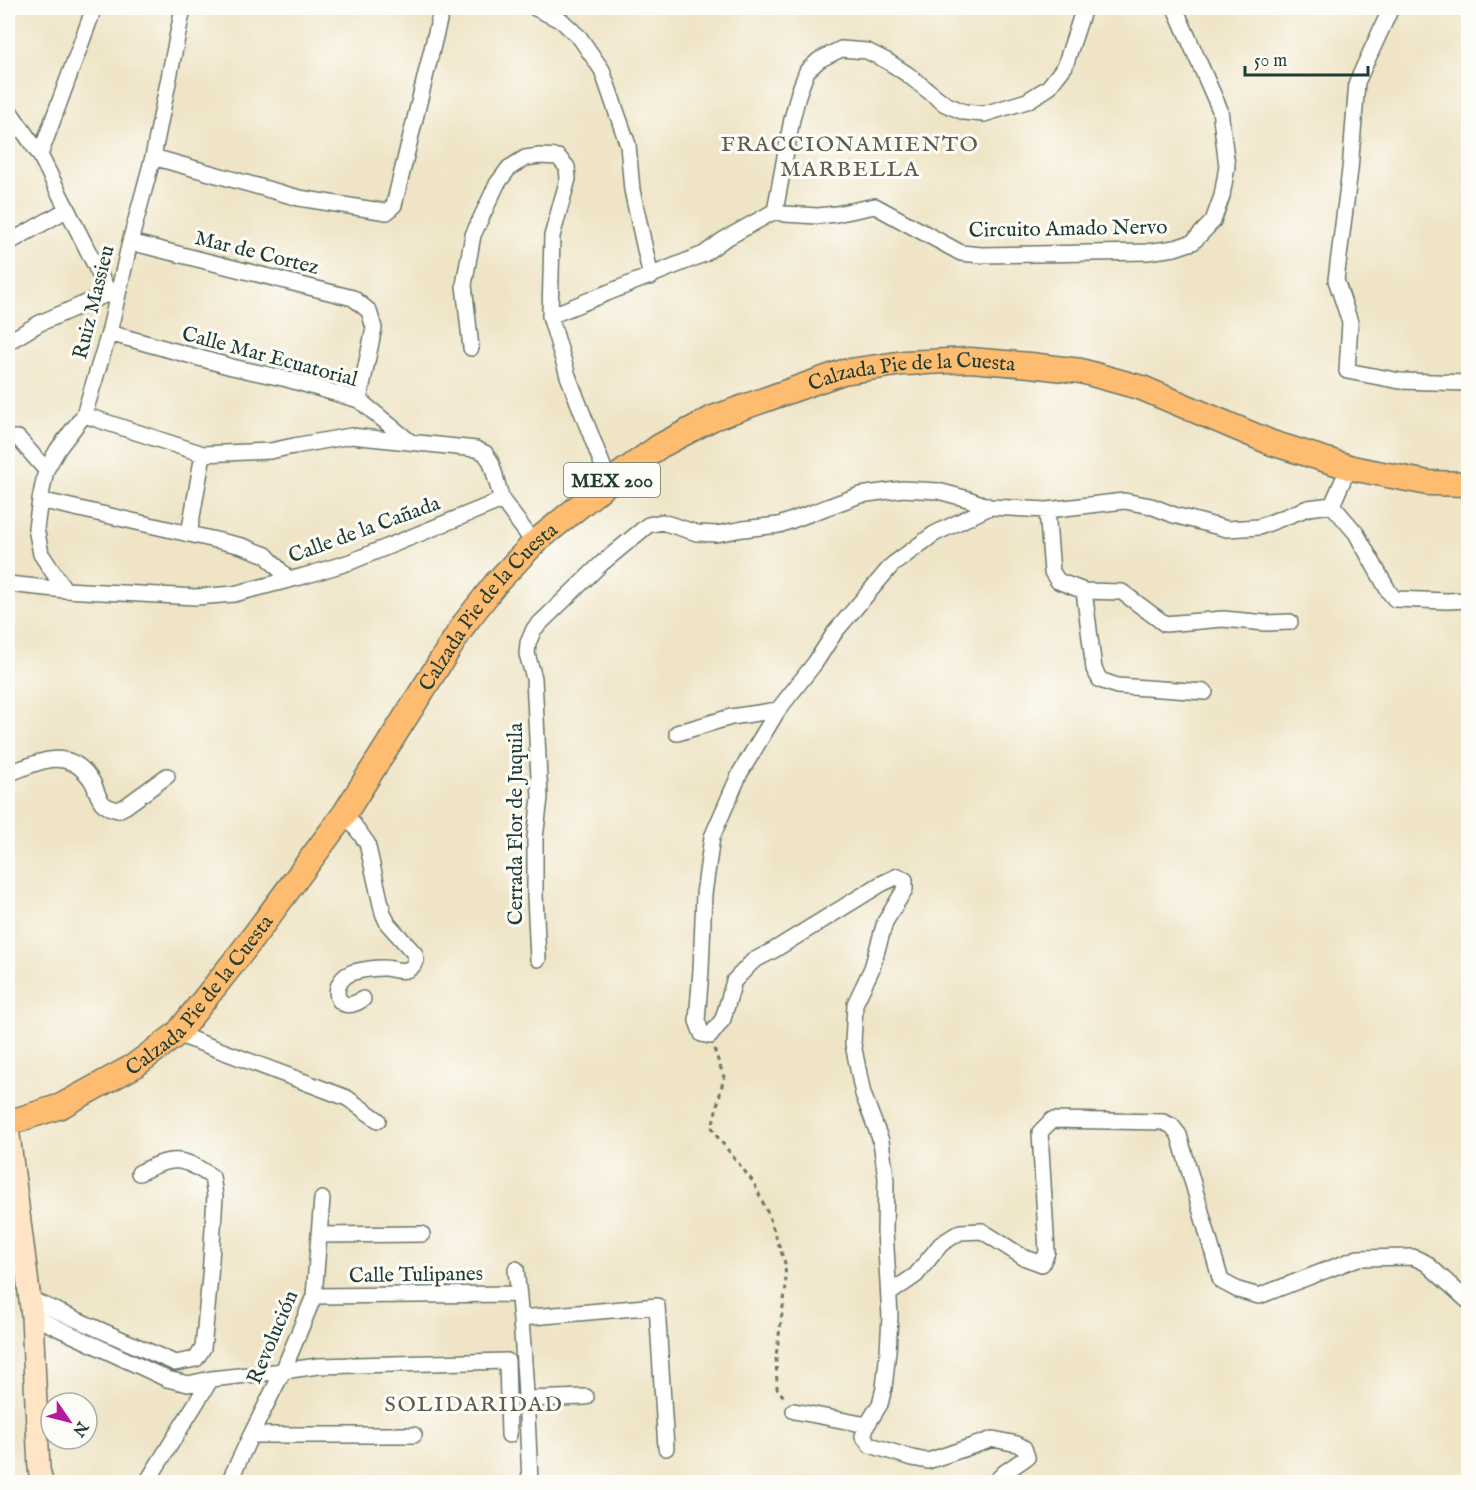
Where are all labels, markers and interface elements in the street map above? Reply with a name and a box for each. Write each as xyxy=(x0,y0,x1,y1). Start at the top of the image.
scale bar xyxy=(1245,39,1368,77)
text: 50 m xyxy=(1254,50,1287,73)
district label: FRACCIONAMIENTO MARBELLA xyxy=(721,131,979,184)
street label: Circuito Amado Nervo xyxy=(968,214,1168,245)
street label: Mar de Cortez xyxy=(192,225,322,282)
street label: Ruiz Massieu xyxy=(67,243,122,362)
street label: Calle Mar Ecuatorial xyxy=(179,321,361,394)
street label: Calzada Pie de la Cuesta xyxy=(805,348,1017,398)
road number: MEX 200 xyxy=(564,463,660,497)
street label: Calle de la Cañada xyxy=(285,490,445,570)
street label: Calzada Pie de la Cuesta xyxy=(413,517,564,697)
street label: Cerrada Flor de Juquila xyxy=(503,722,530,925)
street label: Calzada Pie de la Cuesta xyxy=(121,909,281,1083)
street label: Calle Tulipanes xyxy=(349,1261,483,1290)
street label: Revolución xyxy=(242,1287,305,1389)
north arrow xyxy=(39,1391,99,1451)
district label: SOLIDARIDAD xyxy=(385,1391,563,1419)
text: N xyxy=(67,1416,92,1440)

